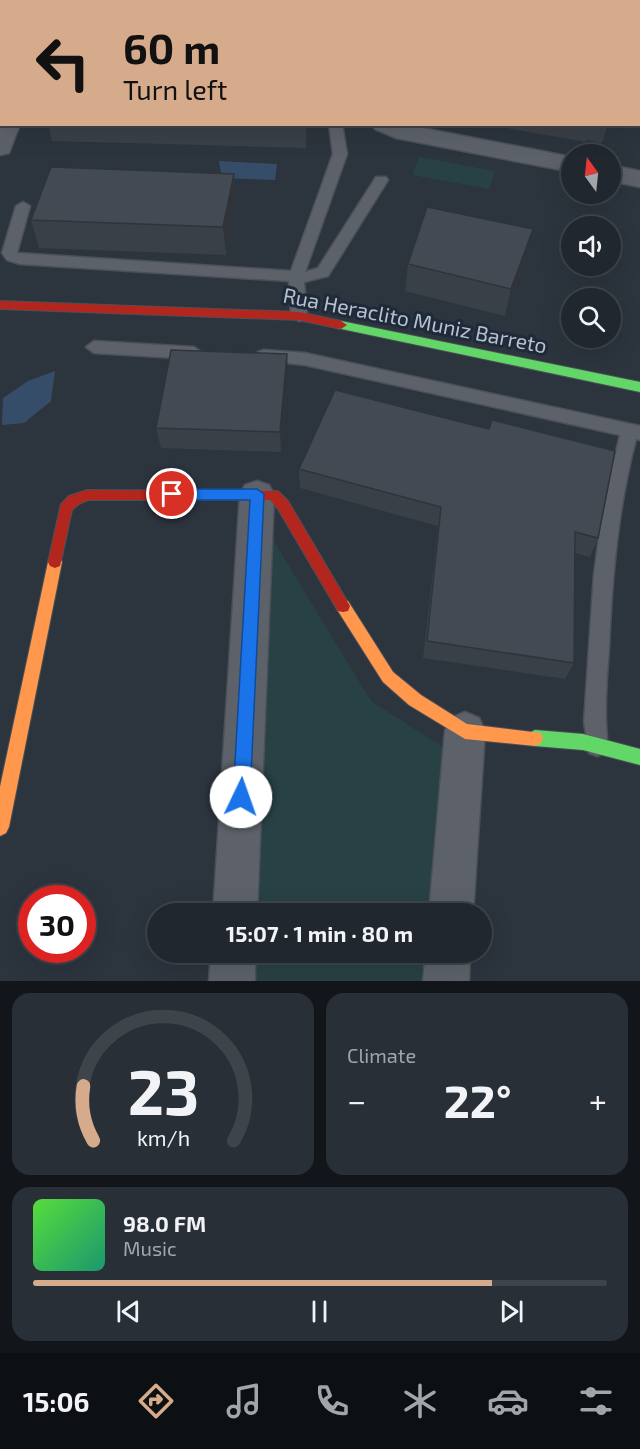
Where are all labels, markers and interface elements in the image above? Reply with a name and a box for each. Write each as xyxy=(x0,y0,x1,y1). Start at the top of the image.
text: 60 m xyxy=(123,22,220,72)
icon: left xyxy=(24,24,102,102)
text: Turn left xyxy=(123,73,227,105)
north arrow xyxy=(561,144,621,204)
map controls xyxy=(561,144,621,348)
button: sound xyxy=(561,216,621,276)
street label: Rua Heraclito Muniz Barreto xyxy=(281,282,549,357)
button: search xyxy=(561,288,621,348)
pin xyxy=(146,468,197,519)
icon: arrive xyxy=(155,477,188,510)
position arrow xyxy=(209,765,273,829)
speed limit sign: 30 xyxy=(18,885,96,963)
text: 15:07 · 1 min · 80 m xyxy=(226,920,413,946)
text: Climate xyxy=(347,1043,416,1067)
text: 23 xyxy=(127,1053,199,1128)
text: 22° xyxy=(444,1073,511,1127)
text: − xyxy=(347,1080,366,1120)
text: + xyxy=(589,1080,607,1120)
text: km/h xyxy=(136,1125,190,1150)
text: 98.0 FM xyxy=(123,1210,206,1236)
text: Music xyxy=(123,1236,177,1260)
icon: previous xyxy=(112,1295,145,1328)
icon: pause xyxy=(303,1295,336,1328)
icon: next xyxy=(495,1295,528,1328)
icon: directions xyxy=(135,1380,177,1422)
icon: music xyxy=(223,1380,265,1422)
icon: phone xyxy=(311,1380,353,1422)
icon: climate xyxy=(399,1380,441,1422)
icon: car xyxy=(487,1380,529,1422)
icon: filters xyxy=(575,1380,617,1422)
text: 15:06 xyxy=(23,1385,89,1417)

